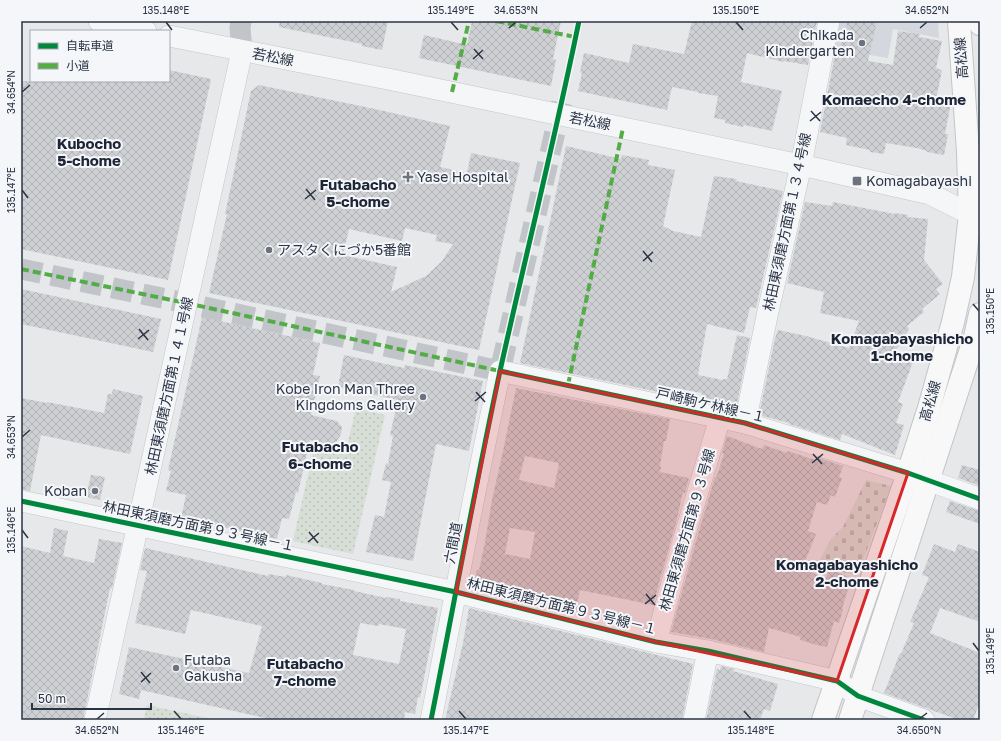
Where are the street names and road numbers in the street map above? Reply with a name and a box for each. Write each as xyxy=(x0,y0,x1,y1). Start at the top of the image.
street label: 高松線 xyxy=(951,36,970,80)
street label: 若松線 xyxy=(251,44,295,69)
street label: 若松線 xyxy=(568,108,612,133)
street label: 林田東須磨方面第１３４号線 xyxy=(759,131,814,313)
street label: 林田東須磨方面第１４１号線 xyxy=(141,295,196,477)
street label: 高松線 xyxy=(916,378,943,423)
street label: 戸崎駒ケ林線－１ xyxy=(655,384,768,425)
street label: 林田東須磨方面第９３号線 xyxy=(655,447,718,613)
street label: 林田東須磨方面第９３号線－１ xyxy=(101,497,297,554)
street label: 六間道 xyxy=(440,521,465,565)
street label: 林田東須磨方面第９３号線－１ xyxy=(465,574,659,637)

